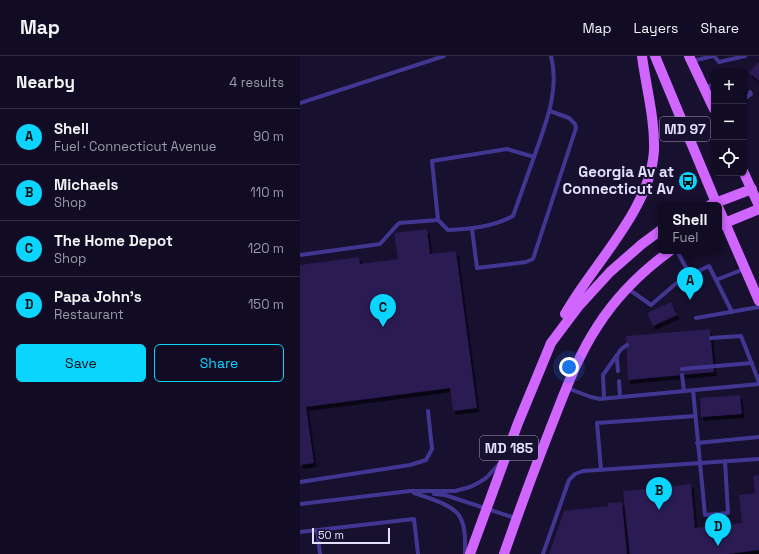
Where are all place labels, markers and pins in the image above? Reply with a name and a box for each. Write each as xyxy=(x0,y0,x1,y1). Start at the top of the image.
place label: Georgia Av at Connecticut Av xyxy=(563,162,674,198)
bus stop icon: Georgia Av at Connecticut Av xyxy=(677,170,699,192)
pin: A xyxy=(677,267,703,300)
pin: C xyxy=(370,294,396,327)
pin: B xyxy=(646,477,672,510)
pin: D xyxy=(705,513,731,546)

